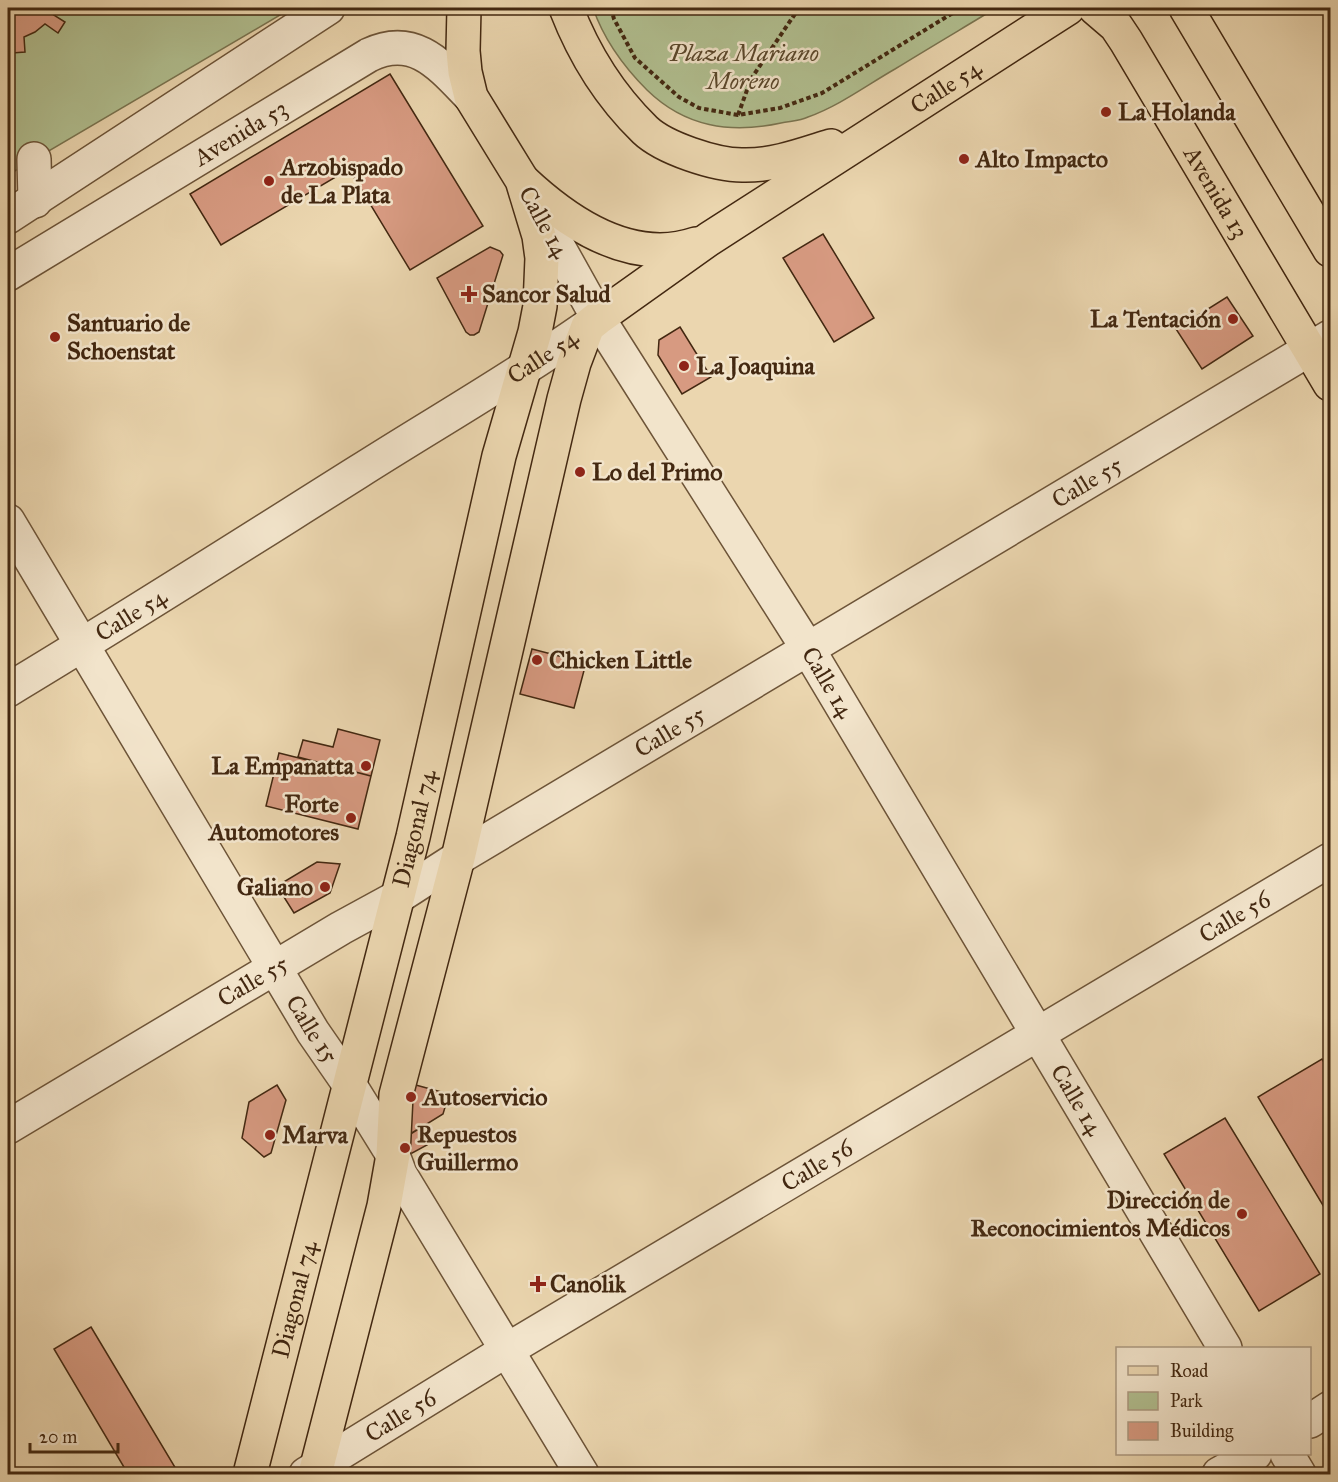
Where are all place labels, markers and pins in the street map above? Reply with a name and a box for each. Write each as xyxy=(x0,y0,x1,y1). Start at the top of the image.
place label: La Holanda xyxy=(1118,97,1236,127)
marker: La Holanda xyxy=(1099,105,1113,119)
place label: Alto Impacto xyxy=(974,144,1108,174)
place label: Arzobispado de La Plata xyxy=(279,152,403,210)
marker: Alto Impacto xyxy=(957,152,971,166)
marker: Arzobispado de La Plata xyxy=(262,174,276,188)
place label: Sancor Salud xyxy=(482,279,612,309)
marker: Sancor Salud xyxy=(460,285,478,303)
place label: La Tentación xyxy=(1090,304,1221,334)
place label: Santuario de Schoenstat xyxy=(67,308,190,366)
marker: La Tentación xyxy=(1226,312,1240,326)
marker: Santuario de Schoenstat xyxy=(48,330,62,344)
place label: La Joaquina xyxy=(696,351,816,381)
marker: La Joaquina xyxy=(677,359,691,373)
place label: Lo del Primo xyxy=(592,457,722,487)
marker: Lo del Primo xyxy=(573,465,587,479)
place label: Chicken Little xyxy=(549,645,692,675)
marker: Chicken Little xyxy=(530,653,544,667)
place label: La Empanatta xyxy=(211,751,355,781)
marker: La Empanatta xyxy=(359,759,373,773)
place label: Forte Automotores xyxy=(207,789,339,847)
marker: Forte Automotores xyxy=(344,811,358,825)
place label: Galiano xyxy=(237,872,313,902)
marker: Galiano xyxy=(318,880,332,894)
place label: Autoservicio xyxy=(421,1082,548,1112)
marker: Autoservicio xyxy=(404,1090,418,1104)
place label: Repuestos Guillermo xyxy=(417,1119,518,1177)
place label: Marva xyxy=(282,1120,349,1150)
marker: Marva xyxy=(263,1128,277,1142)
marker: Repuestos Guillermo xyxy=(398,1141,412,1155)
place label: Dirección de Reconocimientos Médicos xyxy=(970,1185,1230,1243)
marker: Dirección de Reconocimientos Médicos xyxy=(1235,1207,1249,1221)
place label: Canolik xyxy=(550,1269,627,1299)
marker: Canolik xyxy=(531,1277,545,1291)

